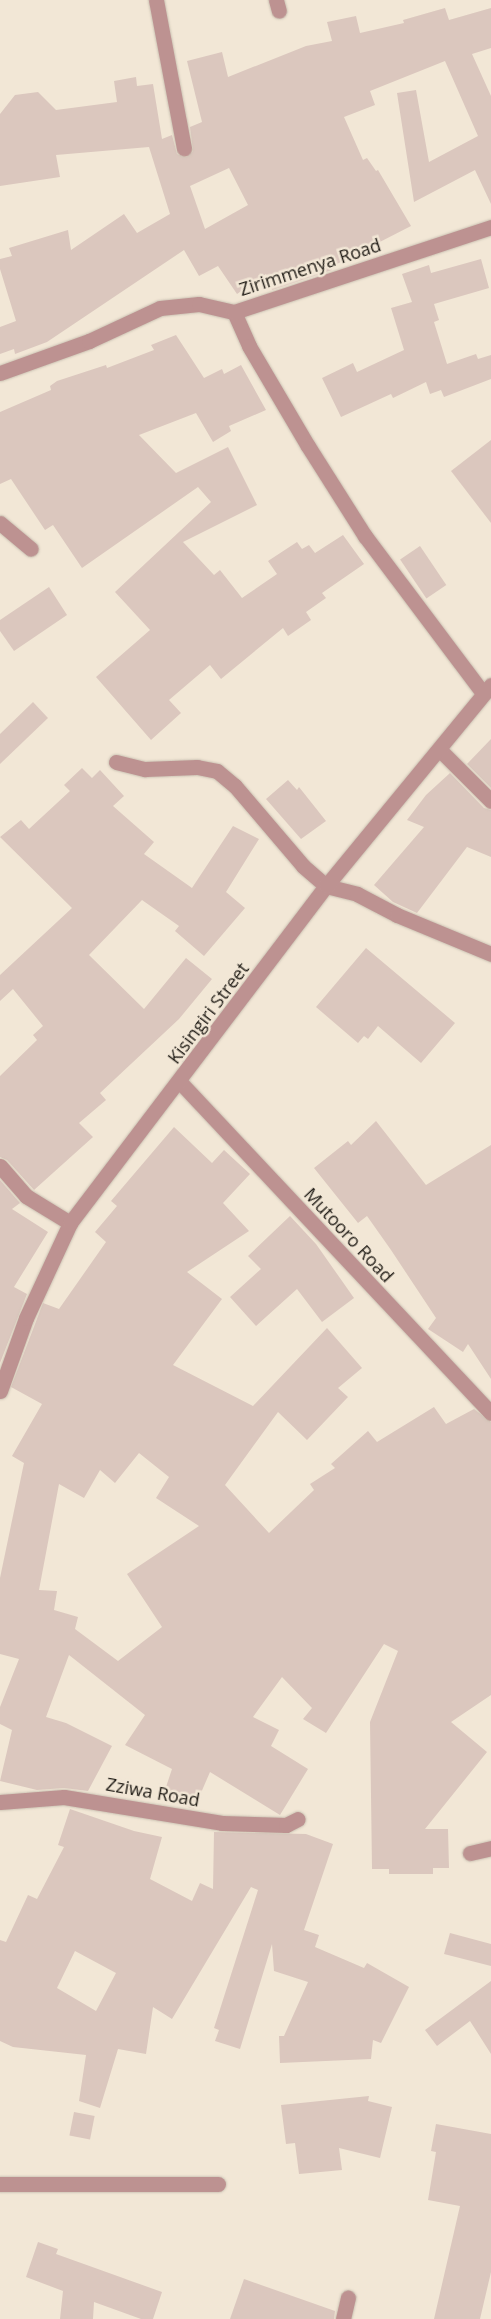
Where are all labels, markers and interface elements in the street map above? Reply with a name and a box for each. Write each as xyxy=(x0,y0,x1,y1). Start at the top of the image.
street label: Zirimmenya Road xyxy=(236,234,384,300)
street label: Kisingiri Street xyxy=(163,958,253,1068)
street label: Mutooro Road xyxy=(300,1183,398,1287)
street label: Zziwa Road xyxy=(104,1773,202,1811)

